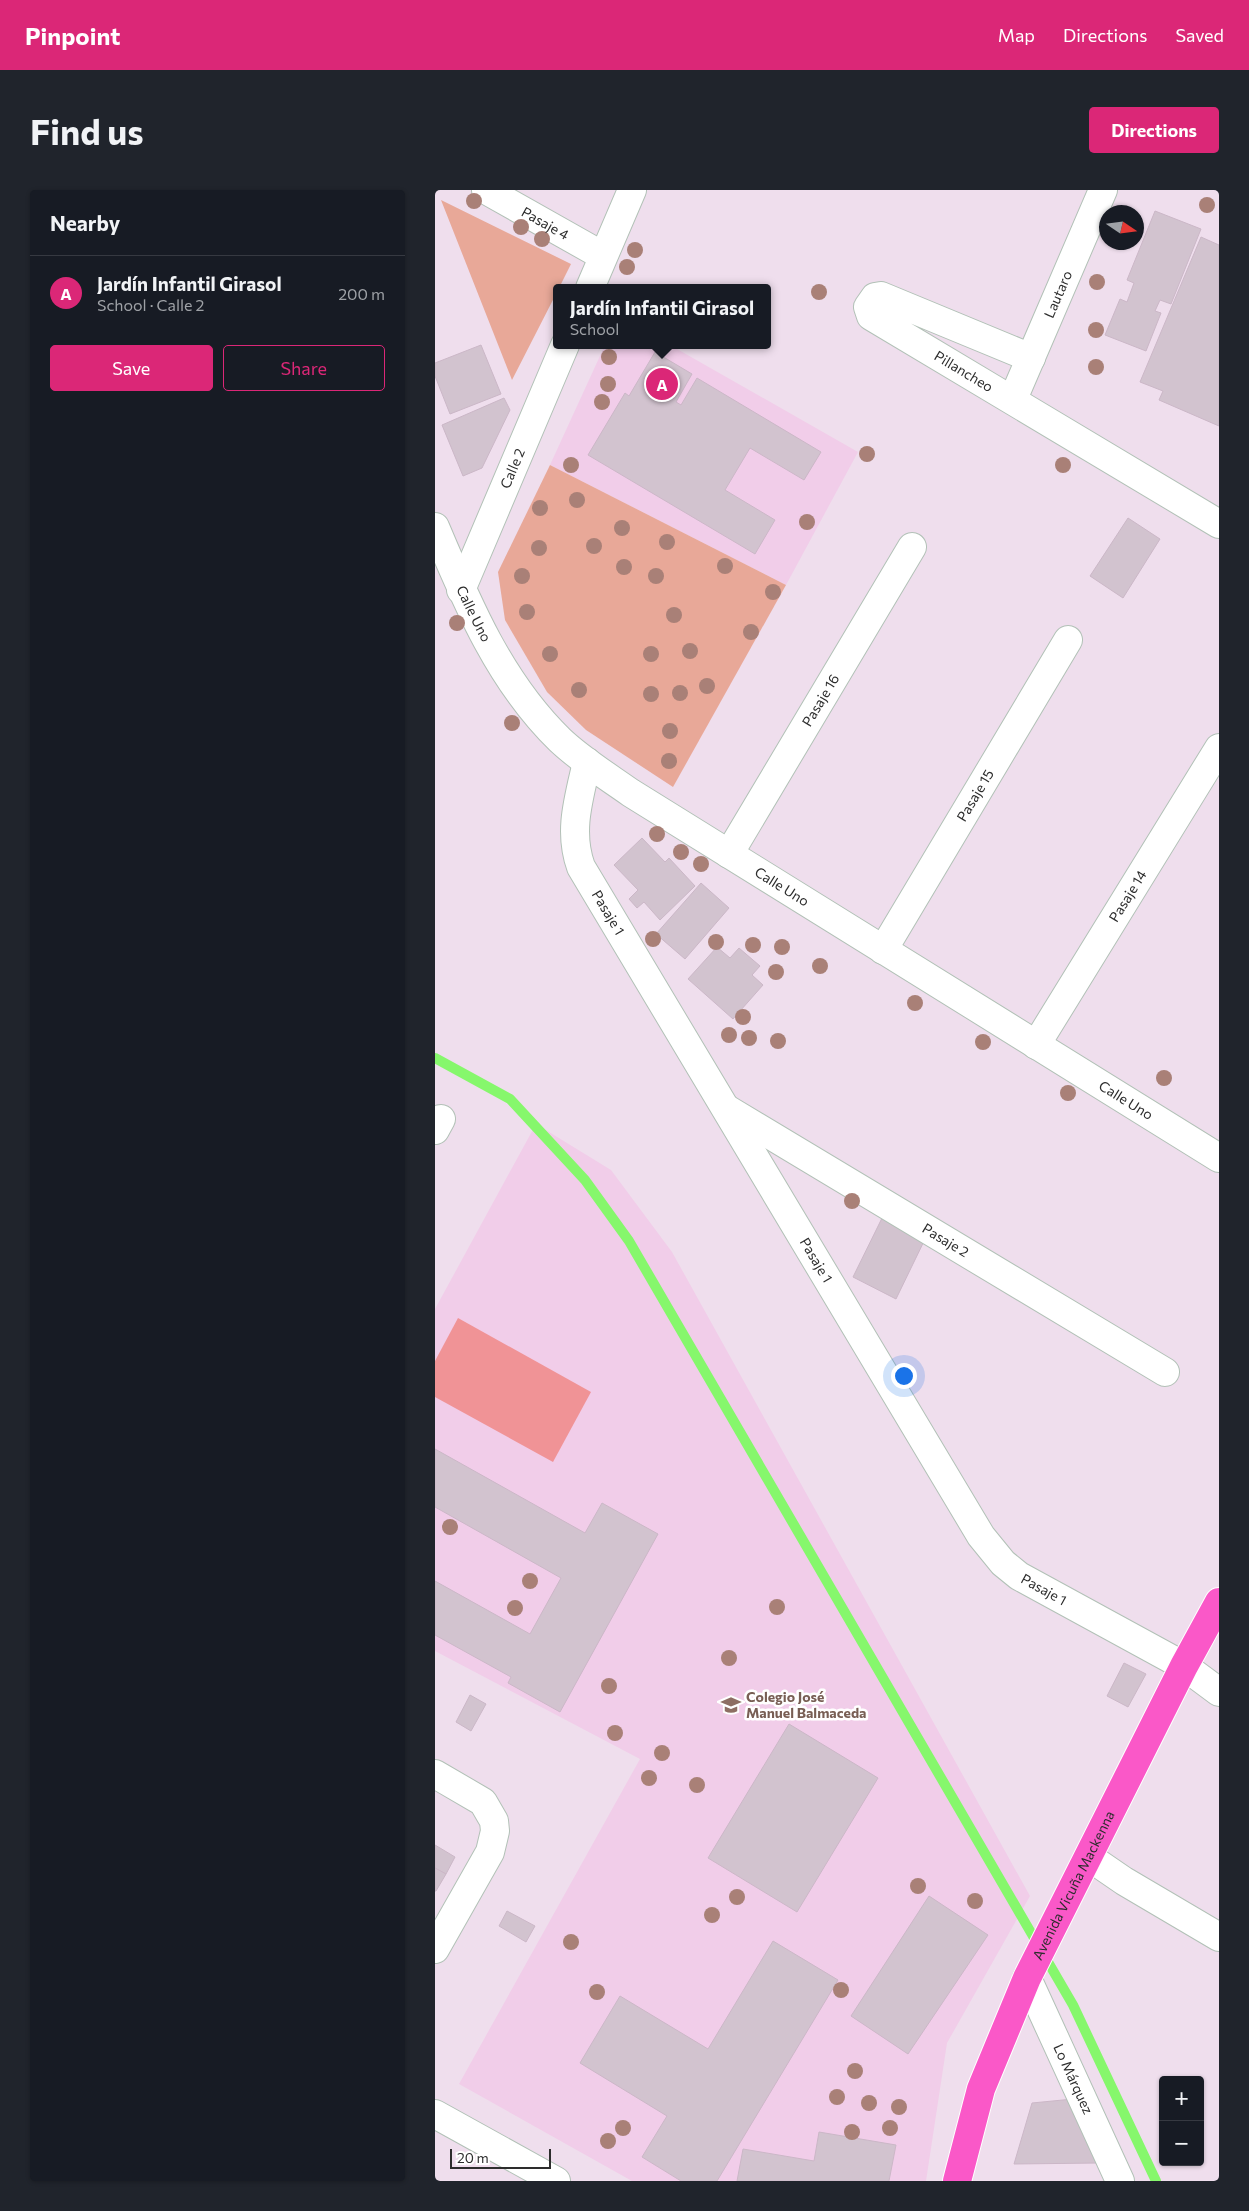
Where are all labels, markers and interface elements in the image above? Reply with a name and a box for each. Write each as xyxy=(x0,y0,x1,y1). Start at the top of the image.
text: Pinpoint xyxy=(25,21,120,50)
text: Map xyxy=(998,24,1035,46)
text: Directions xyxy=(1063,24,1147,46)
text: Saved xyxy=(1175,24,1224,46)
button: Directions xyxy=(1089,107,1219,153)
text: Find us xyxy=(30,109,144,152)
street label: Pasaje 4 xyxy=(519,203,573,243)
north arrow xyxy=(1099,205,1144,250)
text: Nearby xyxy=(50,210,120,235)
street label: Lautaro xyxy=(1040,268,1075,320)
text: Jardín Infantil Girasol xyxy=(97,272,282,295)
text: A xyxy=(60,284,72,303)
text: 200 m xyxy=(338,284,385,303)
popup xyxy=(553,284,771,349)
text: School · Calle 2 xyxy=(97,295,204,314)
text: Jardín Infantil Girasol xyxy=(570,296,754,319)
text: School xyxy=(570,319,619,338)
button: Save xyxy=(50,345,213,391)
button: Share xyxy=(223,345,385,391)
street label: Pillancheo xyxy=(931,347,996,395)
pin: A xyxy=(646,365,678,403)
street label: Calle 2 xyxy=(496,445,528,491)
street label: Calle Uno xyxy=(453,583,495,645)
street label: Pasaje 16 xyxy=(798,671,842,729)
street label: Pasaje 15 xyxy=(953,766,997,824)
street label: Calle Uno xyxy=(752,863,812,909)
street label: Pasaje 14 xyxy=(1105,866,1150,925)
street label: Pasaje 1 xyxy=(589,887,629,938)
street label: Calle Uno xyxy=(1096,1077,1157,1123)
street label: Pasaje 2 xyxy=(920,1219,972,1260)
street label: Pasaje 1 xyxy=(797,1234,837,1286)
your location xyxy=(891,1363,917,1389)
street label: Pasaje 1 xyxy=(1018,1570,1070,1608)
place label: Colegio José Manuel Balmaceda xyxy=(746,1688,866,1721)
school or university icon: Colegio José Manuel Balmaceda xyxy=(720,1694,742,1716)
street label: Avenida Vicuña Mackenna xyxy=(1029,1808,1118,1963)
street label: Lo Márquez xyxy=(1050,2041,1097,2117)
map controls xyxy=(1159,2076,1204,2166)
button: + xyxy=(1159,2076,1204,2121)
button: − xyxy=(1159,2121,1204,2166)
scale bar xyxy=(450,2146,551,2169)
text: 20 m xyxy=(457,2149,489,2166)

